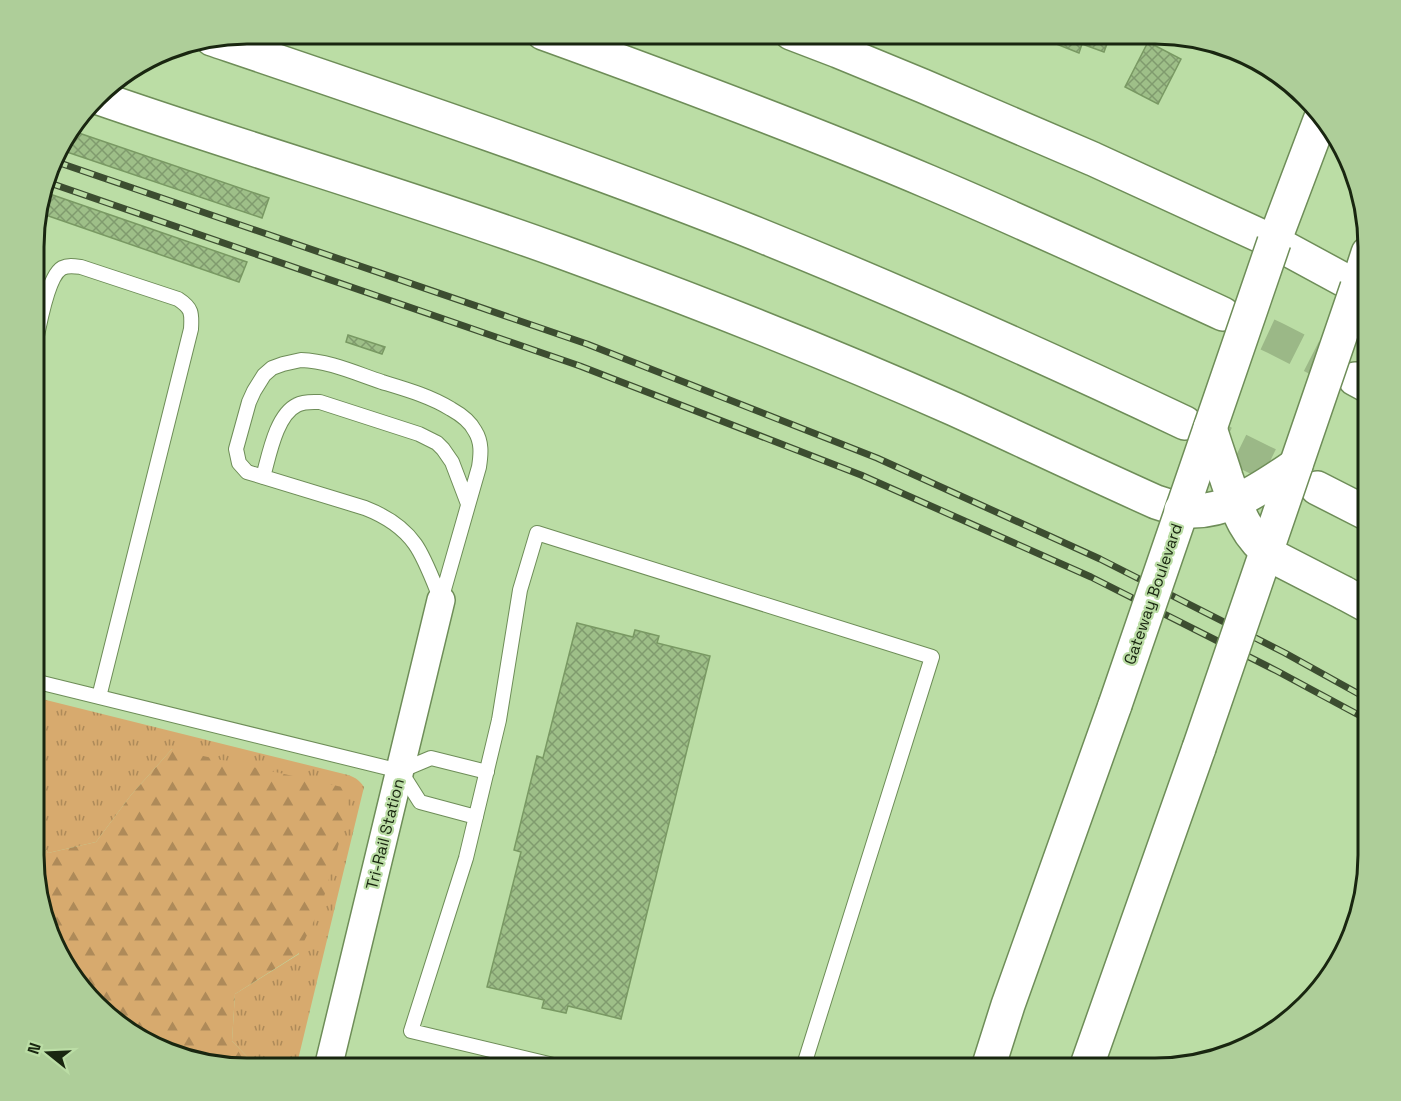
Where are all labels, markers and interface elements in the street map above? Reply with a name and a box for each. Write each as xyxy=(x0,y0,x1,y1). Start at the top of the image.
street label: Gateway Boulevard xyxy=(1119,521,1187,667)
street label: Tri-Rail Station xyxy=(361,776,409,892)
north arrow xyxy=(18,1023,78,1083)
text: N xyxy=(23,1040,46,1057)

